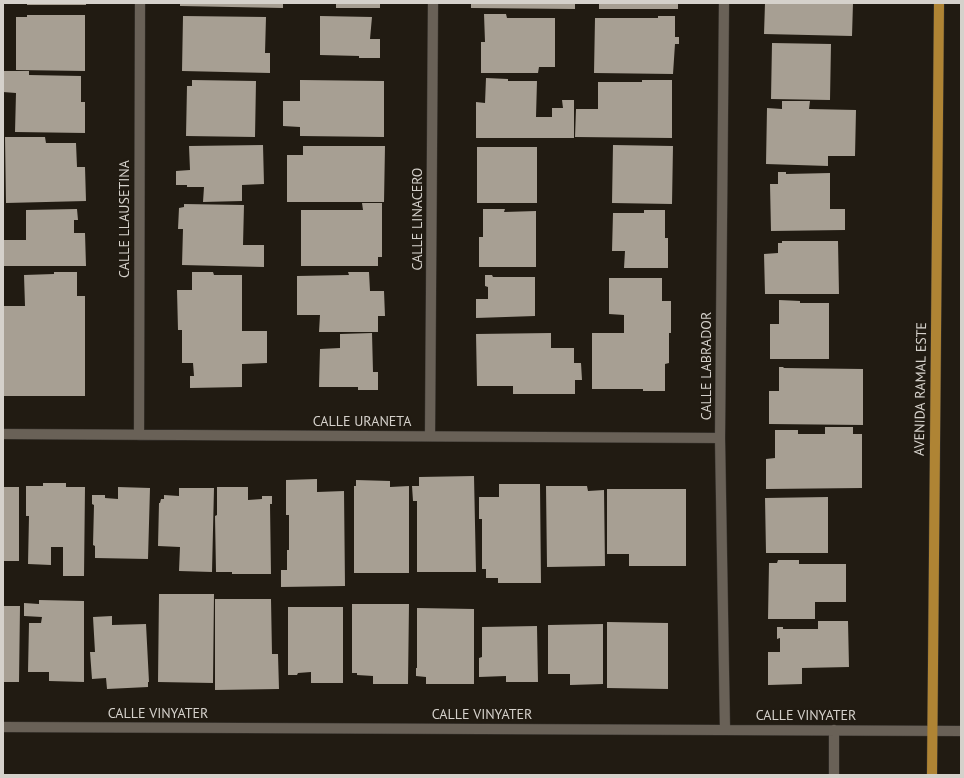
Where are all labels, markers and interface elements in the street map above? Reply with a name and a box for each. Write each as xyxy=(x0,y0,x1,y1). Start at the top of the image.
street label: CALLE LLAUSETINA xyxy=(117,160,133,278)
street label: CALLE LINACERO xyxy=(410,168,426,270)
street label: CALLE LABRADOR xyxy=(699,312,715,420)
street label: AVENIDA RAMAL ESTE xyxy=(911,322,931,456)
street label: CALLE URANETA xyxy=(313,414,411,430)
street label: CALLE VINYATER xyxy=(108,706,208,722)
street label: CALLE VINYATER xyxy=(432,707,532,723)
street label: CALLE VINYATER xyxy=(756,708,856,724)

